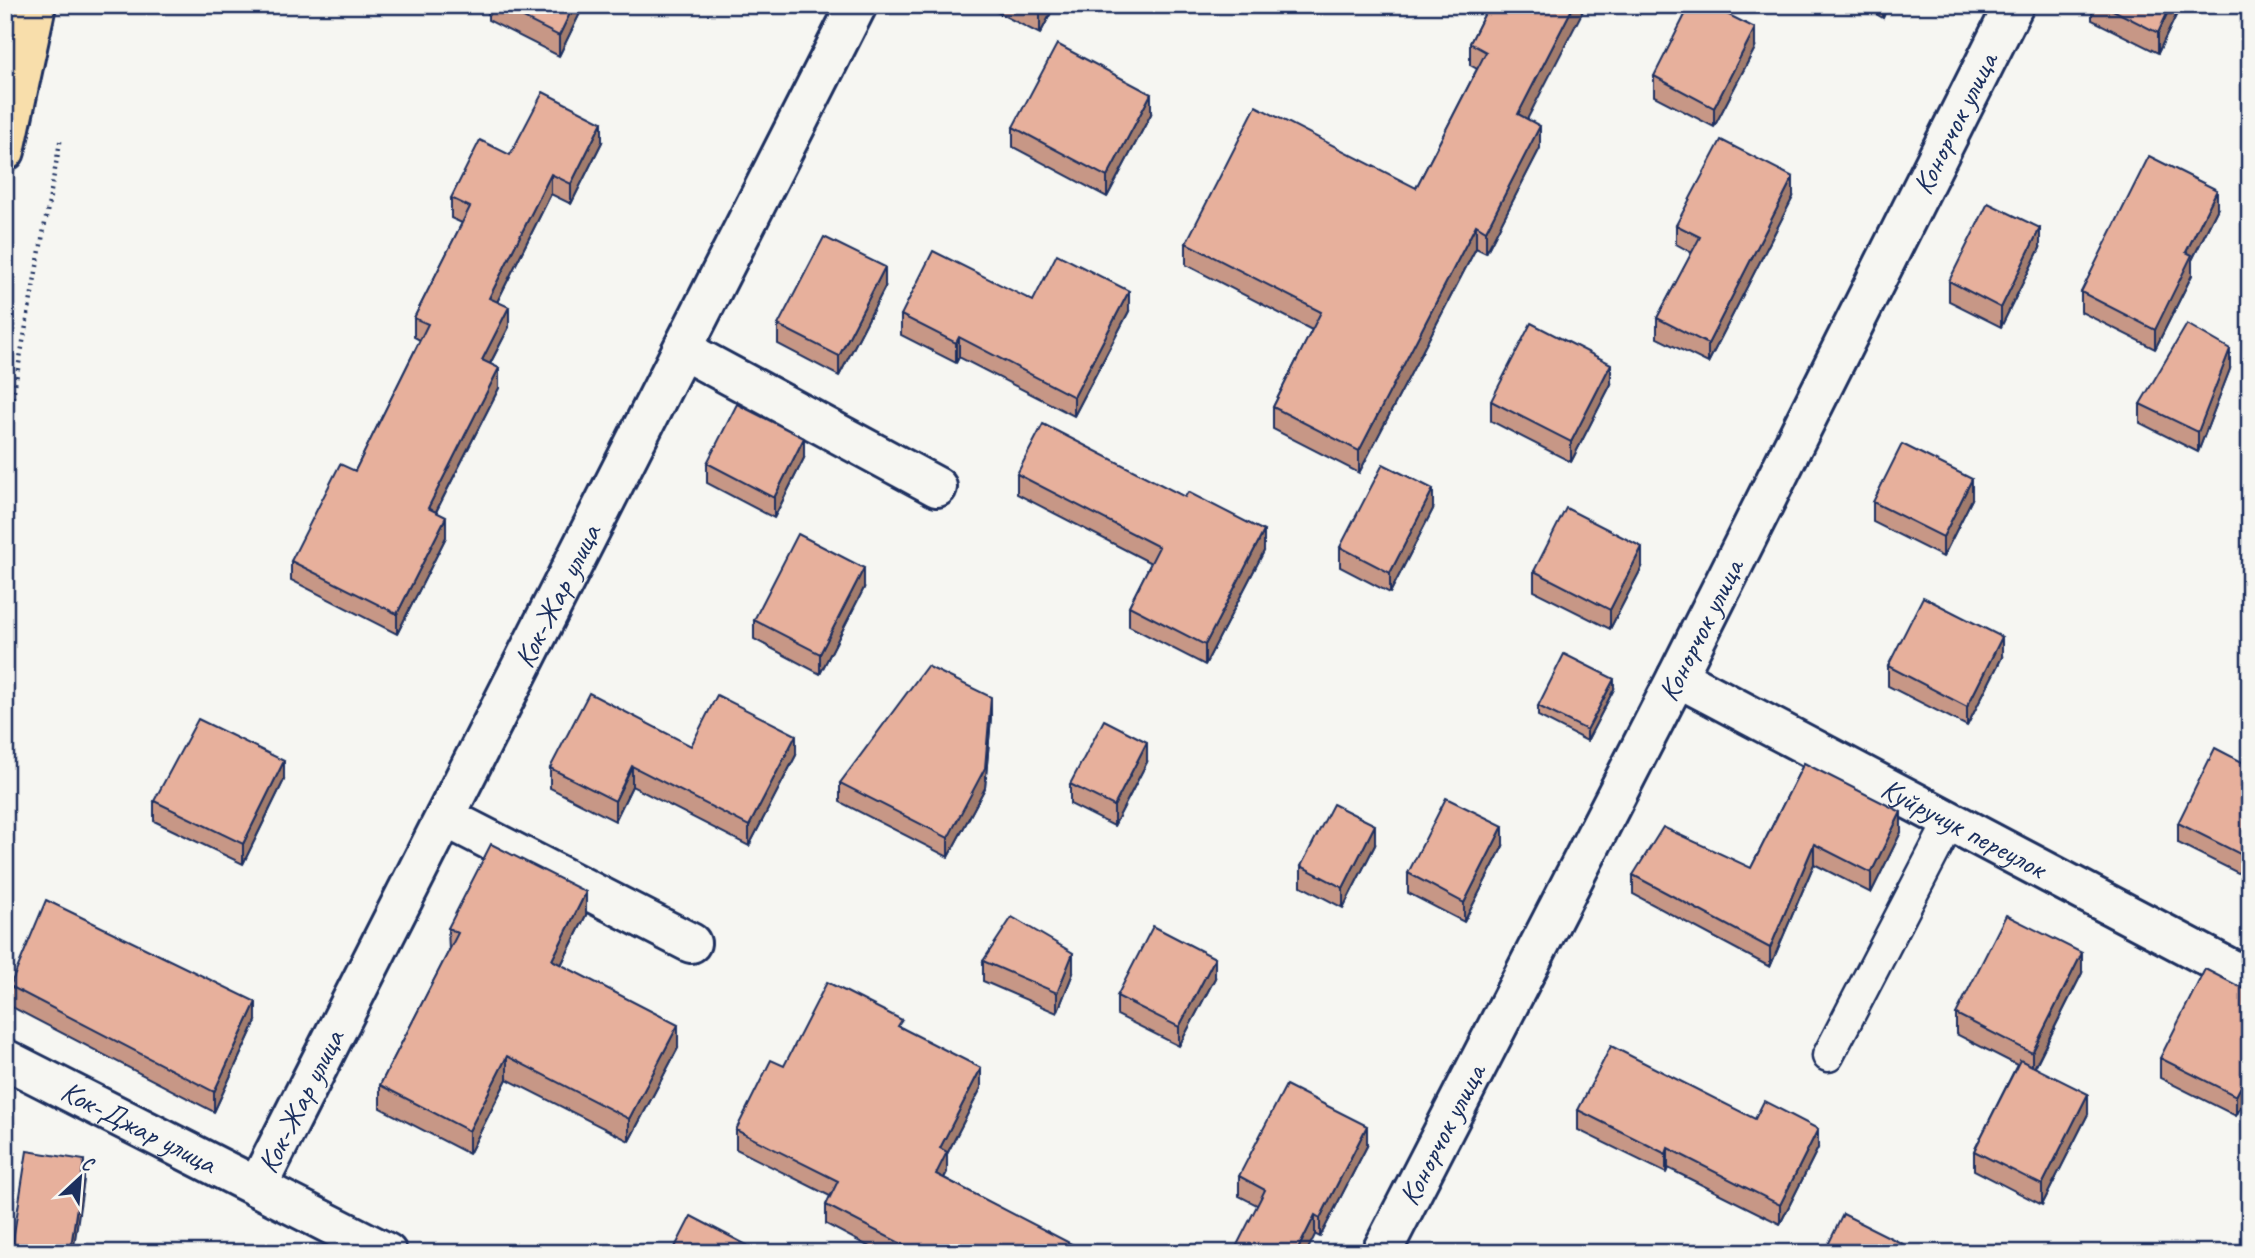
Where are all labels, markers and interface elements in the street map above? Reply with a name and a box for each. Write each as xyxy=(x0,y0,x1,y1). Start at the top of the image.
street label: Конорчок улица xyxy=(1903,44,2007,200)
street label: Кок-Жар улица xyxy=(505,516,610,674)
street label: Конорчок улица xyxy=(1649,551,1753,707)
street label: Куйручук переулок xyxy=(1875,769,2055,888)
street label: Кок-Жар улица xyxy=(248,1022,353,1179)
street label: Конорчок улица xyxy=(1390,1055,1495,1212)
street label: Кок-Джар улица xyxy=(55,1072,224,1183)
north arrow xyxy=(46,1142,116,1212)
text: С xyxy=(78,1151,99,1178)

